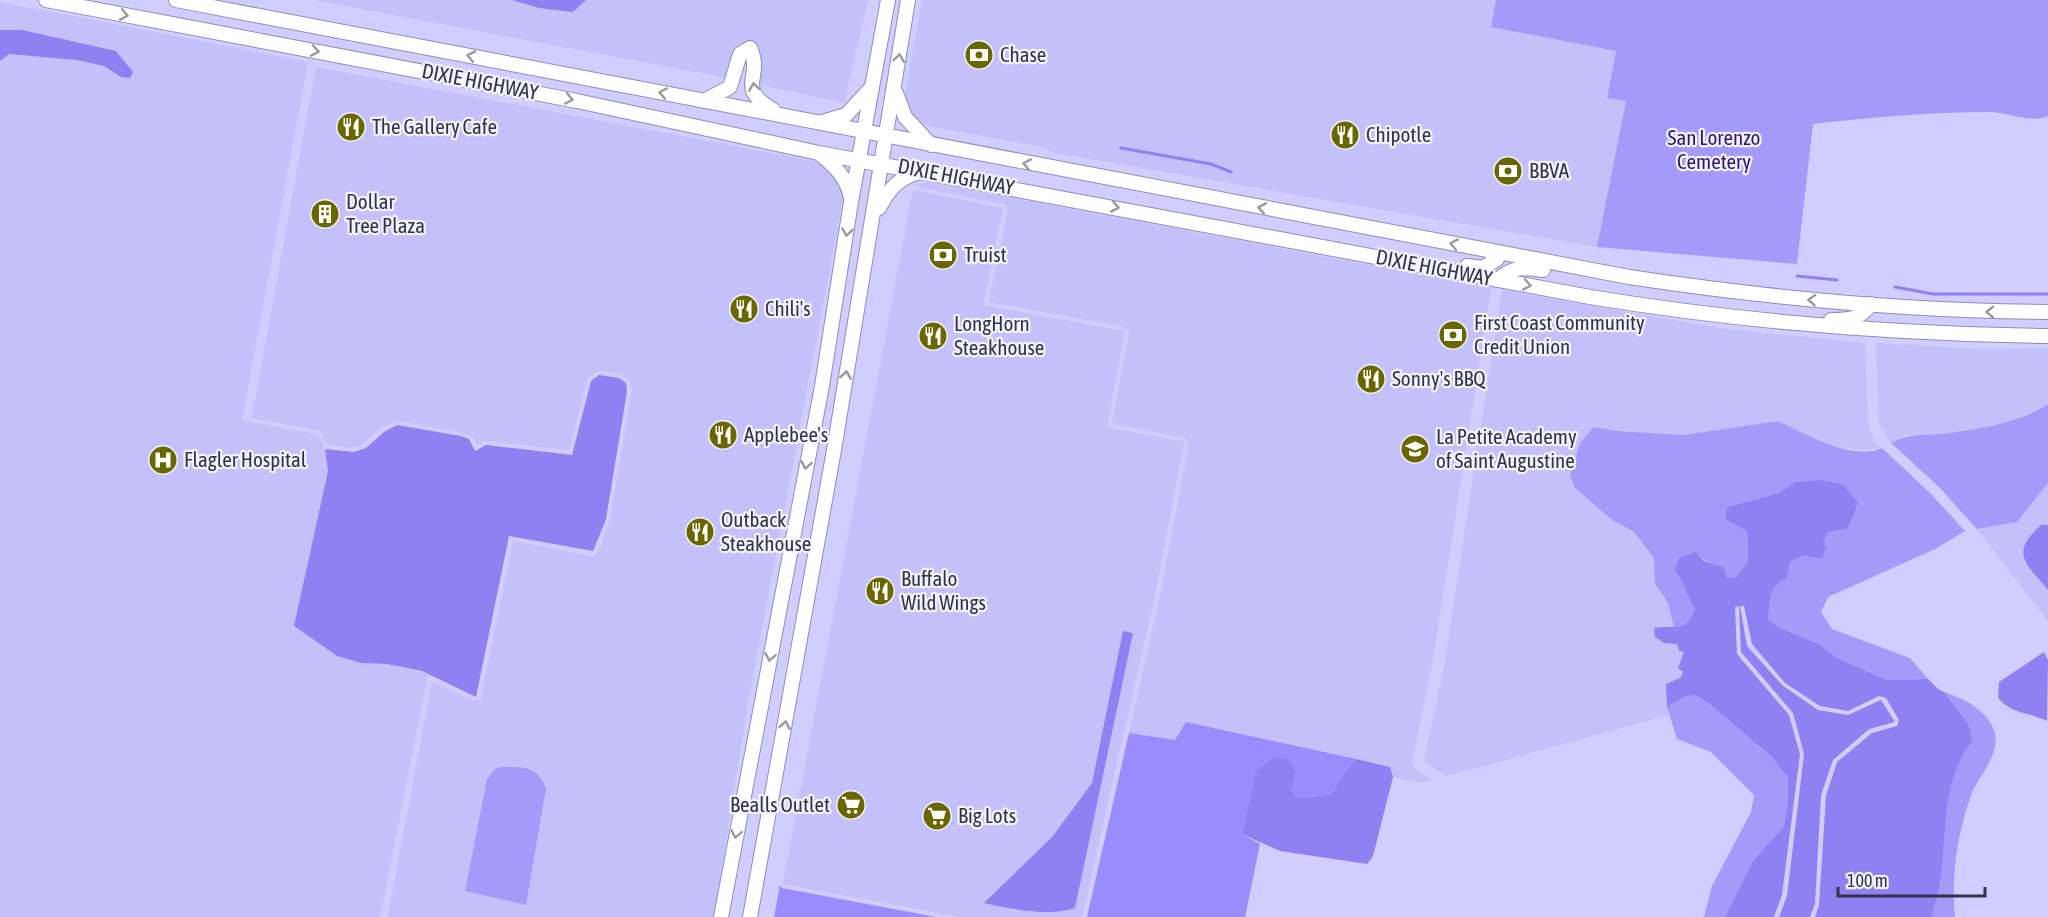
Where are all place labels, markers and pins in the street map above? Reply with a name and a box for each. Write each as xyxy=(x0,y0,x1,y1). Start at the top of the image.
bank icon: Chase xyxy=(963,39,995,71)
place label: Chase xyxy=(1000,42,1046,66)
restaurant icon: The Gallery Cafe xyxy=(335,111,367,143)
place label: The Gallery Cafe xyxy=(372,114,497,138)
restaurant icon: Chipotle xyxy=(1329,119,1361,151)
place label: Chipotle xyxy=(1366,122,1431,146)
bank icon: BBVA xyxy=(1492,155,1524,187)
place label: BBVA xyxy=(1529,158,1570,182)
place label: Dollar Tree Plaza xyxy=(346,189,425,237)
building icon: Dollar Tree Plaza xyxy=(309,198,341,230)
bank icon: Truist xyxy=(927,239,959,271)
place label: Truist xyxy=(964,242,1007,266)
restaurant icon: Chili's xyxy=(728,293,760,325)
place label: Chili's xyxy=(765,296,811,320)
place label: First Coast Community Credit Union xyxy=(1474,310,1645,358)
place label: LongHorn Steakhouse xyxy=(954,311,1044,359)
bank icon: First Coast Community Credit Union xyxy=(1437,319,1469,351)
restaurant icon: LongHorn Steakhouse xyxy=(917,320,949,352)
restaurant icon: Sonny's BBQ xyxy=(1355,363,1387,395)
place label: Sonny's BBQ xyxy=(1392,366,1486,390)
restaurant icon: Applebee's xyxy=(707,419,739,451)
place label: Applebee's xyxy=(744,422,828,446)
place label: La Petite Academy of Saint Augustine xyxy=(1436,424,1577,472)
school or university icon: La Petite Academy of Saint Augustine xyxy=(1399,433,1431,465)
hospital icon: Flagler Hospital xyxy=(147,444,179,476)
place label: Flagler Hospital xyxy=(184,447,307,471)
place label: Outback Steakhouse xyxy=(721,507,811,555)
restaurant icon: Outback Steakhouse xyxy=(684,516,716,548)
place label: Buffalo Wild Wings xyxy=(901,566,986,614)
restaurant icon: Buffalo Wild Wings xyxy=(864,575,896,607)
supermarket icon: Bealls Outlet xyxy=(835,789,867,821)
place label: Bealls Outlet xyxy=(730,792,830,816)
supermarket icon: Big Lots xyxy=(921,800,953,832)
place label: Big Lots xyxy=(958,803,1016,827)

